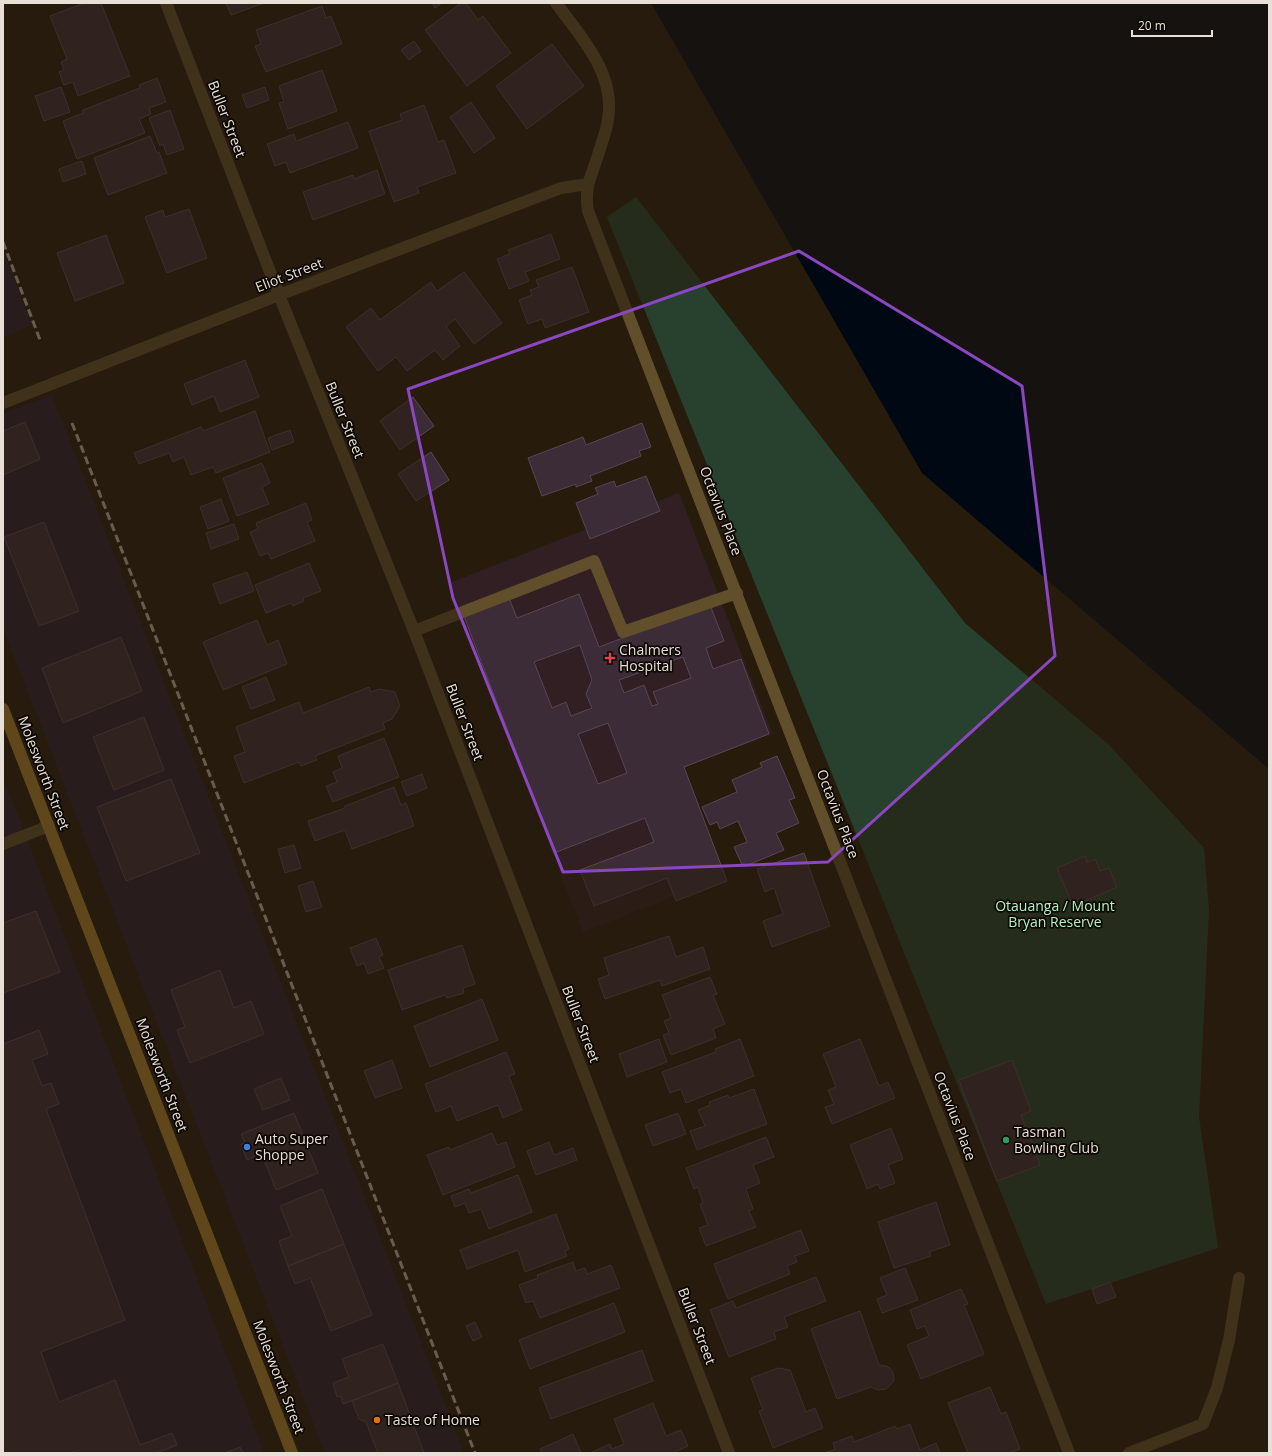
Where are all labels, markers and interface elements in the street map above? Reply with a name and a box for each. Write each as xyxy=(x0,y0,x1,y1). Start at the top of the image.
scale bar xyxy=(1132,12,1212,38)
text: 20 m xyxy=(1138,17,1166,34)
street label: Buller Street xyxy=(204,78,251,160)
street label: Eliot Street xyxy=(252,253,325,296)
street label: Buller Street xyxy=(321,379,369,461)
street label: Octavius Place xyxy=(696,463,747,558)
place label: Chalmers Hospital xyxy=(619,640,681,675)
marker: Chalmers Hospital xyxy=(604,652,616,664)
street label: Buller Street xyxy=(442,681,489,763)
street label: Molesworth Street xyxy=(14,713,75,832)
street label: Octavius Place xyxy=(813,766,864,861)
park label: Otauanga / Mount Bryan Reserve xyxy=(995,896,1115,931)
street label: Buller Street xyxy=(558,983,605,1065)
street label: Molesworth Street xyxy=(132,1015,193,1134)
street label: Octavius Place xyxy=(930,1068,981,1163)
place label: Tasman Bowling Club xyxy=(1014,1122,1099,1157)
place label: Auto Super Shoppe xyxy=(255,1129,328,1164)
marker: Tasman Bowling Club xyxy=(1001,1135,1011,1145)
marker: Auto Super Shoppe xyxy=(242,1142,252,1152)
street label: Buller Street xyxy=(674,1285,721,1367)
street label: Molesworth Street xyxy=(249,1317,310,1436)
place label: Taste of Home xyxy=(385,1410,480,1429)
marker: Taste of Home xyxy=(372,1415,382,1425)

